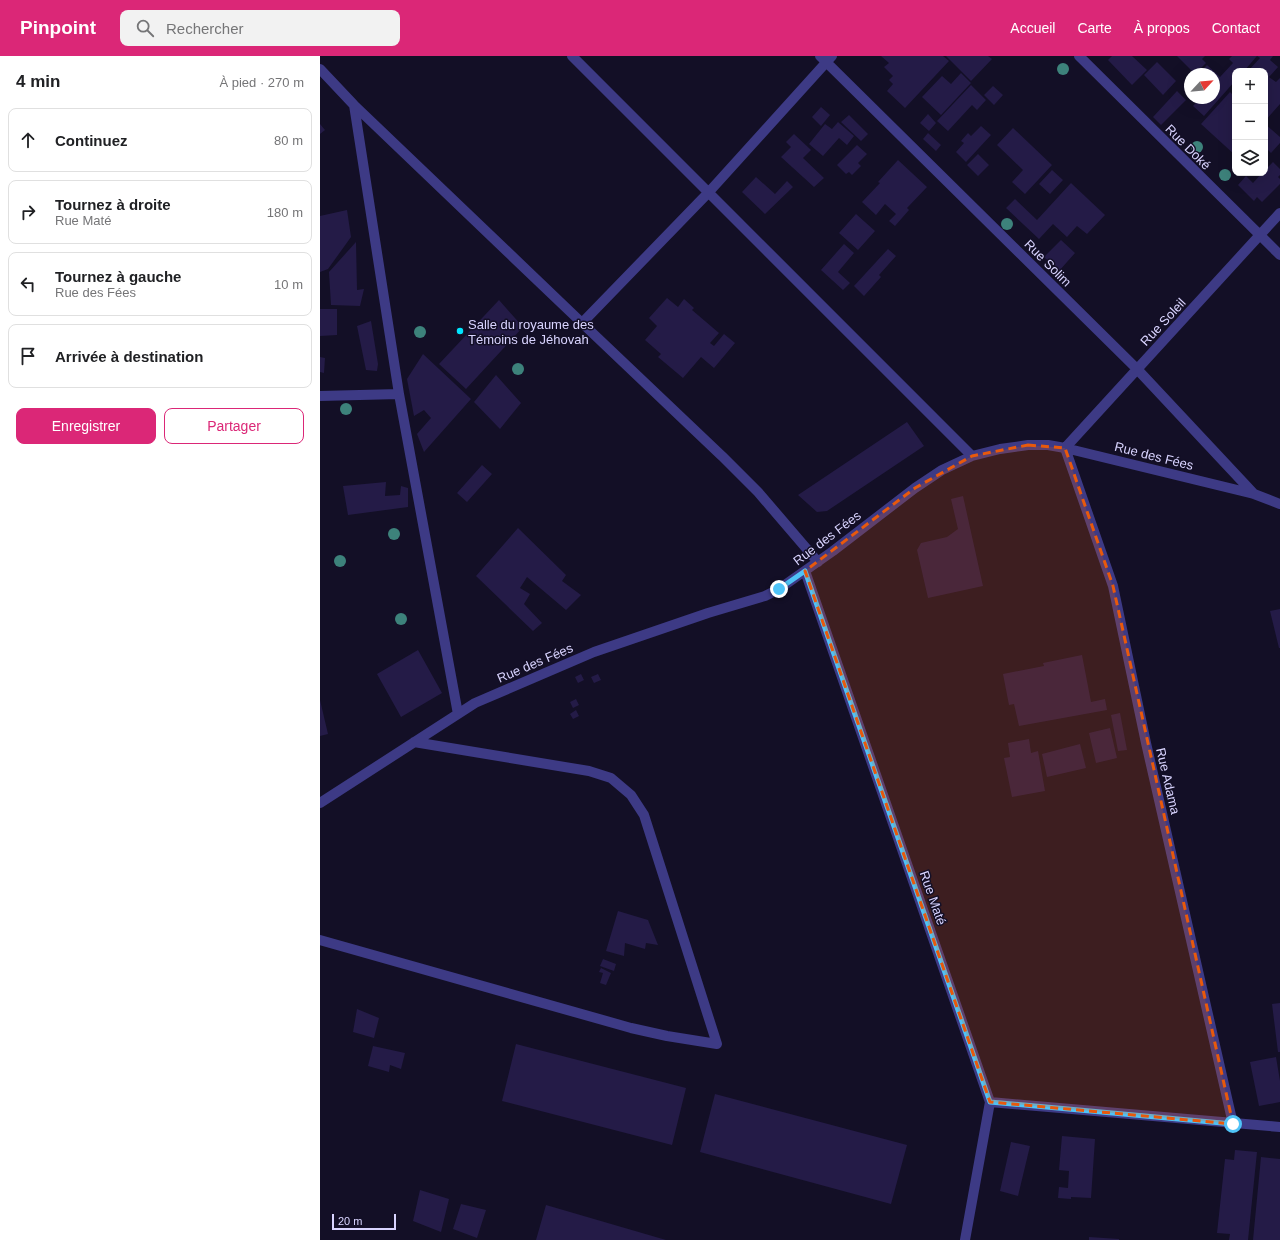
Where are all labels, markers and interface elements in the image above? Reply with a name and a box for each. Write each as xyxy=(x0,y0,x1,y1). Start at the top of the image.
search box xyxy=(120,10,400,46)
text: Pinpoint xyxy=(20,17,96,38)
icon: search xyxy=(134,17,156,39)
text: Rechercher xyxy=(166,20,244,37)
text: Accueil xyxy=(1010,20,1055,36)
text: Carte xyxy=(1077,20,1112,36)
text: À propos xyxy=(1134,20,1190,36)
text: Contact xyxy=(1212,20,1260,36)
north arrow xyxy=(1184,68,1220,104)
map controls xyxy=(1232,68,1268,176)
button: + xyxy=(1232,68,1268,104)
text: 4 min xyxy=(16,72,60,91)
text: À pied · 270 m xyxy=(219,75,304,90)
button: − xyxy=(1232,104,1268,140)
street label: Rue Doké xyxy=(1162,121,1214,173)
icon: ahead xyxy=(17,129,39,151)
text: Continuez xyxy=(55,132,128,149)
text: 80 m xyxy=(274,133,303,148)
button: layers xyxy=(1232,140,1268,176)
text: Tournez à droite xyxy=(55,196,171,213)
icon: right xyxy=(17,201,39,223)
text: 180 m xyxy=(267,205,303,220)
text: Rue Maté xyxy=(55,213,111,228)
street label: Rue Solim xyxy=(1021,236,1075,290)
text: Tournez à gauche xyxy=(55,268,181,285)
icon: left xyxy=(17,273,39,295)
text: 10 m xyxy=(274,277,303,292)
text: Rue des Fées xyxy=(55,285,136,300)
street label: Rue Soleil xyxy=(1137,295,1189,349)
place label: Salle du royaume des Témoins de Jéhovah xyxy=(468,317,594,347)
marker: Salle du royaume des Témoins de Jéhovah xyxy=(455,326,465,336)
icon: arrive xyxy=(17,345,39,367)
text: Arrivée à destination xyxy=(55,348,203,365)
button: Enregistrer xyxy=(16,408,156,444)
button: Partager xyxy=(164,408,304,444)
street label: Rue des Fées xyxy=(1113,439,1196,473)
street label: Rue des Fées xyxy=(790,507,864,568)
route end xyxy=(770,580,788,598)
street label: Rue des Fées xyxy=(495,640,576,686)
street label: Rue Adama xyxy=(1153,746,1183,817)
street label: Rue Maté xyxy=(917,869,949,927)
route start xyxy=(1224,1115,1242,1133)
scale bar xyxy=(332,1212,396,1231)
text: 20 m xyxy=(338,1215,362,1227)

